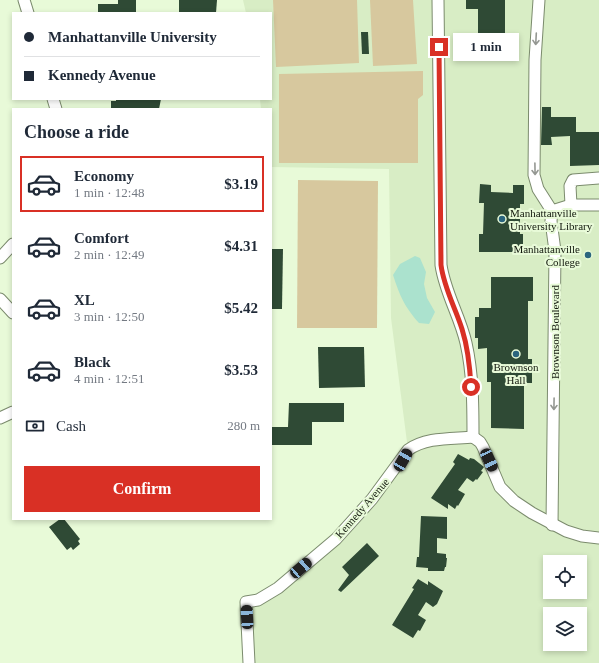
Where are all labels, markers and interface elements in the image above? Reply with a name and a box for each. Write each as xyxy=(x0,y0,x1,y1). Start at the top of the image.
text: Manhattanville University xyxy=(48,29,217,45)
one-way arrow xyxy=(533,32,540,45)
callout: 1 min xyxy=(453,33,519,61)
route end xyxy=(430,38,448,56)
text: 1 min xyxy=(470,39,502,54)
text: Kennedy Avenue xyxy=(48,67,156,83)
text: Choose a ride xyxy=(24,122,129,142)
one-way arrow xyxy=(531,162,539,175)
icon: car xyxy=(26,166,62,202)
text: Economy xyxy=(74,168,134,184)
text: $3.19 xyxy=(224,176,258,192)
text: 1 min · 12:48 xyxy=(74,185,144,200)
place label: Manhattanville University Library xyxy=(510,207,593,232)
marker: Manhattanville University Library xyxy=(497,214,507,224)
icon: car xyxy=(26,228,62,264)
text: Comfort xyxy=(74,230,129,246)
text: $4.31 xyxy=(224,238,258,254)
place label: Manhattanville College xyxy=(513,243,580,268)
text: 2 min · 12:49 xyxy=(74,247,144,262)
marker: Manhattanville College xyxy=(583,250,593,260)
street label: Brownson Boulevard xyxy=(549,285,561,379)
icon: car xyxy=(26,290,62,326)
text: XL xyxy=(74,292,95,308)
text: $5.42 xyxy=(224,300,258,316)
text: 3 min · 12:50 xyxy=(74,309,144,324)
marker: Brownson Hall xyxy=(511,349,521,359)
icon: car xyxy=(26,352,62,388)
text: Black xyxy=(74,354,111,370)
place label: Brownson Hall xyxy=(493,361,539,386)
text: $3.53 xyxy=(224,362,258,378)
text: 4 min · 12:51 xyxy=(74,371,144,386)
route start xyxy=(462,378,480,396)
one-way arrow xyxy=(550,397,558,410)
icon: cash xyxy=(24,415,46,437)
text: Cash xyxy=(56,418,86,434)
text: 280 m xyxy=(227,418,260,433)
car xyxy=(392,447,414,473)
car xyxy=(478,447,500,473)
button: Confirm xyxy=(24,466,260,512)
street label: Kennedy Avenue xyxy=(333,476,391,540)
map controls xyxy=(543,555,587,651)
button: locate xyxy=(543,555,587,599)
car xyxy=(288,556,314,580)
car xyxy=(240,605,254,629)
button: layers xyxy=(543,607,587,651)

